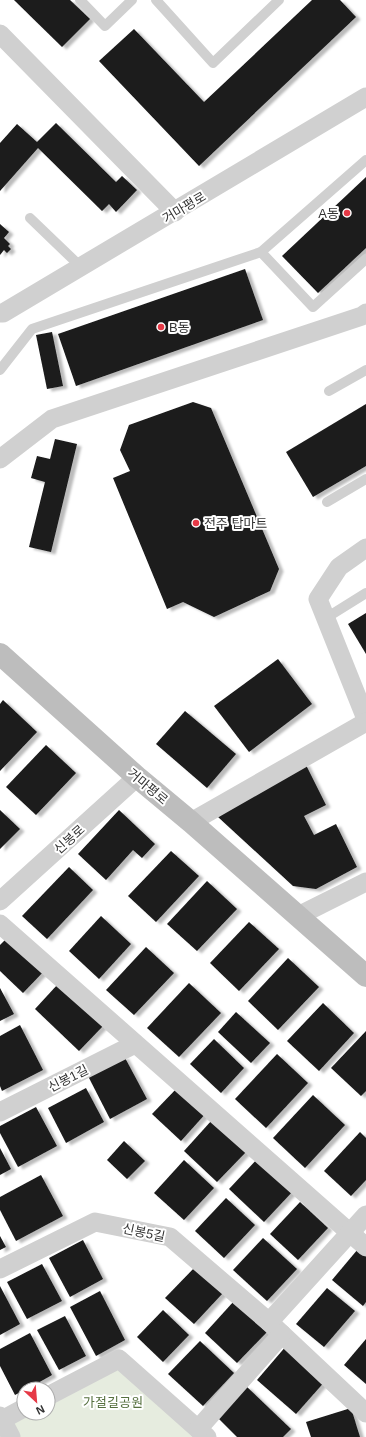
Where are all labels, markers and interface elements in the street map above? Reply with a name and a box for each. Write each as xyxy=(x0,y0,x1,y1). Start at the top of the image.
street label: 거마평로 xyxy=(160,189,209,226)
place label: A동 xyxy=(318,206,339,221)
marker: A동 xyxy=(342,208,352,218)
place label: B동 xyxy=(169,320,190,335)
marker: B동 xyxy=(156,322,166,332)
place label: 전주 탑마트 xyxy=(204,516,267,531)
marker: 전주 탑마트 xyxy=(191,518,201,528)
street label: 거마평로 xyxy=(125,765,171,808)
street label: 신봉로 xyxy=(51,822,88,857)
street label: 신봉1길 xyxy=(46,1062,91,1095)
street label: 신봉5길 xyxy=(121,1221,167,1244)
north arrow xyxy=(16,1381,56,1421)
park label: 가절길공원 xyxy=(83,1395,143,1410)
text: N xyxy=(34,1403,47,1417)

